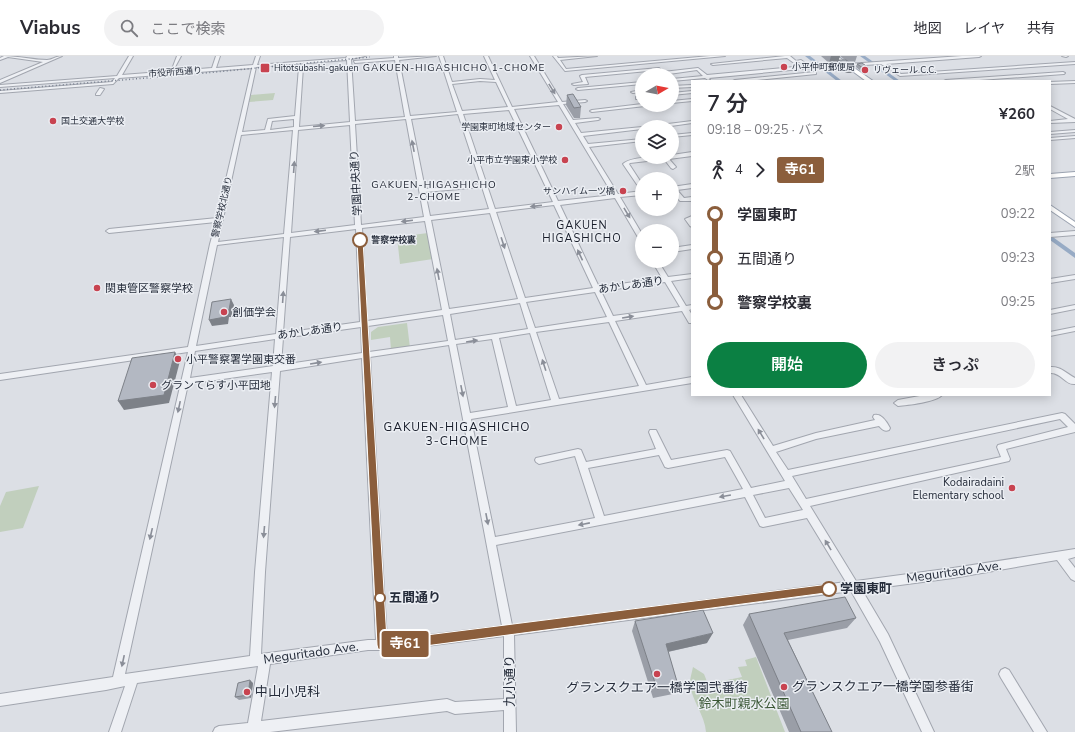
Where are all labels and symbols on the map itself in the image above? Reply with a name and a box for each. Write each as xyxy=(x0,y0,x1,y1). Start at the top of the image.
district label: GAKUEN-HIGASHICHO 1-CHOME xyxy=(363,61,545,75)
place label: 小平仲町郵便局 xyxy=(792,61,855,73)
marker: Hitotsubashi-gakuen xyxy=(259,62,271,74)
place label: Hitotsubashi-gakuen xyxy=(274,62,359,74)
marker: 小平仲町郵便局 xyxy=(779,62,789,72)
street label: 市役所西通り xyxy=(148,64,202,80)
place label: リヴェール C.C. xyxy=(873,64,936,76)
marker: リヴェール C.C. xyxy=(860,65,870,75)
north arrow xyxy=(635,68,679,112)
one-way arrow xyxy=(548,84,556,94)
place label: 国土交通大学校 xyxy=(61,115,124,127)
marker: 国土交通大学校 xyxy=(48,116,58,126)
place label: 学園東町地域センター xyxy=(461,121,551,133)
marker: 学園東町地域センター xyxy=(554,122,564,132)
one-way arrow xyxy=(313,123,325,129)
one-way arrow xyxy=(410,140,416,152)
street label: 学園中央通り xyxy=(347,150,365,216)
place label: 小平市立学園東小学校 xyxy=(467,154,557,166)
marker: 小平市立学園東小学校 xyxy=(560,155,570,165)
one-way arrow xyxy=(290,161,297,173)
street label: 警察学校北通り xyxy=(209,175,235,239)
district label: GAKUEN-HIGASHICHO 2-CHOME xyxy=(371,178,497,204)
place label: サンハイム一ツ橋 xyxy=(543,185,615,197)
marker: サンハイム一ツ橋 xyxy=(618,186,628,196)
one-way arrow xyxy=(530,202,542,209)
one-way arrow xyxy=(623,207,630,219)
one-way arrow xyxy=(401,218,413,224)
district label: GAKUEN HIGASHICHO xyxy=(542,218,622,246)
one-way arrow xyxy=(314,228,326,235)
marker: 警察学校裏 xyxy=(352,232,368,248)
place label: 警察学校裏 xyxy=(371,234,416,246)
one-way arrow xyxy=(500,237,506,249)
one-way arrow xyxy=(577,249,583,261)
one-way arrow xyxy=(435,268,441,280)
street label: あかしあ通り xyxy=(597,273,665,297)
place label: 関東管区警察学校 xyxy=(105,281,193,296)
marker: 関東管区警察学校 xyxy=(92,283,102,293)
one-way arrow xyxy=(280,291,287,303)
place label: 創価学会 xyxy=(232,305,276,320)
marker: 創価学会 xyxy=(219,307,229,317)
one-way arrow xyxy=(622,314,634,320)
street label: あかしあ通り xyxy=(276,319,344,343)
one-way arrow xyxy=(466,338,478,344)
place label: 小平警察署学園東交番 xyxy=(186,352,296,367)
marker: 小平警察署学園東交番 xyxy=(173,354,183,364)
one-way arrow xyxy=(541,358,547,370)
one-way arrow xyxy=(310,360,322,366)
place label: グランてらす小平団地 xyxy=(161,378,271,393)
marker: グランてらす小平団地 xyxy=(148,380,158,390)
one-way arrow xyxy=(459,385,465,398)
one-way arrow xyxy=(271,396,278,408)
one-way arrow xyxy=(175,401,181,413)
district label: GAKUEN-HIGASHICHO 3-CHOME xyxy=(383,419,531,449)
one-way arrow xyxy=(757,428,764,440)
place label: Kodairadaini Elementary school xyxy=(912,475,1005,503)
marker: Kodairadaini Elementary school xyxy=(1007,483,1017,493)
one-way arrow xyxy=(719,494,731,500)
one-way arrow xyxy=(484,513,490,525)
one-way arrow xyxy=(578,521,590,527)
one-way arrow xyxy=(260,526,267,538)
one-way arrow xyxy=(147,528,153,540)
one-way arrow xyxy=(825,539,832,551)
street label: Meguritado Ave. xyxy=(905,556,1003,588)
place label: 学園東町 xyxy=(840,580,892,598)
marker: 学園東町 xyxy=(821,581,837,597)
place label: 五間通り xyxy=(389,589,441,607)
marker: 五間通り xyxy=(374,592,386,604)
line badge: 寺61 xyxy=(382,631,428,657)
street label: Meguritado Ave. xyxy=(262,637,360,669)
one-way arrow xyxy=(119,655,125,667)
street label: 九小通り xyxy=(501,655,519,707)
marker: グランスクエア一橋学園弐番街 xyxy=(652,669,662,679)
place label: グランスクエア一橋学園参番街 xyxy=(792,678,974,696)
place label: グランスクエア一橋学園弐番街 xyxy=(566,679,748,697)
marker: グランスクエア一橋学園参番街 xyxy=(779,682,789,692)
place label: 中山小児科 xyxy=(255,683,320,701)
marker: 中山小児科 xyxy=(242,687,252,697)
park label: 鈴木町親水公園 xyxy=(698,695,790,713)

